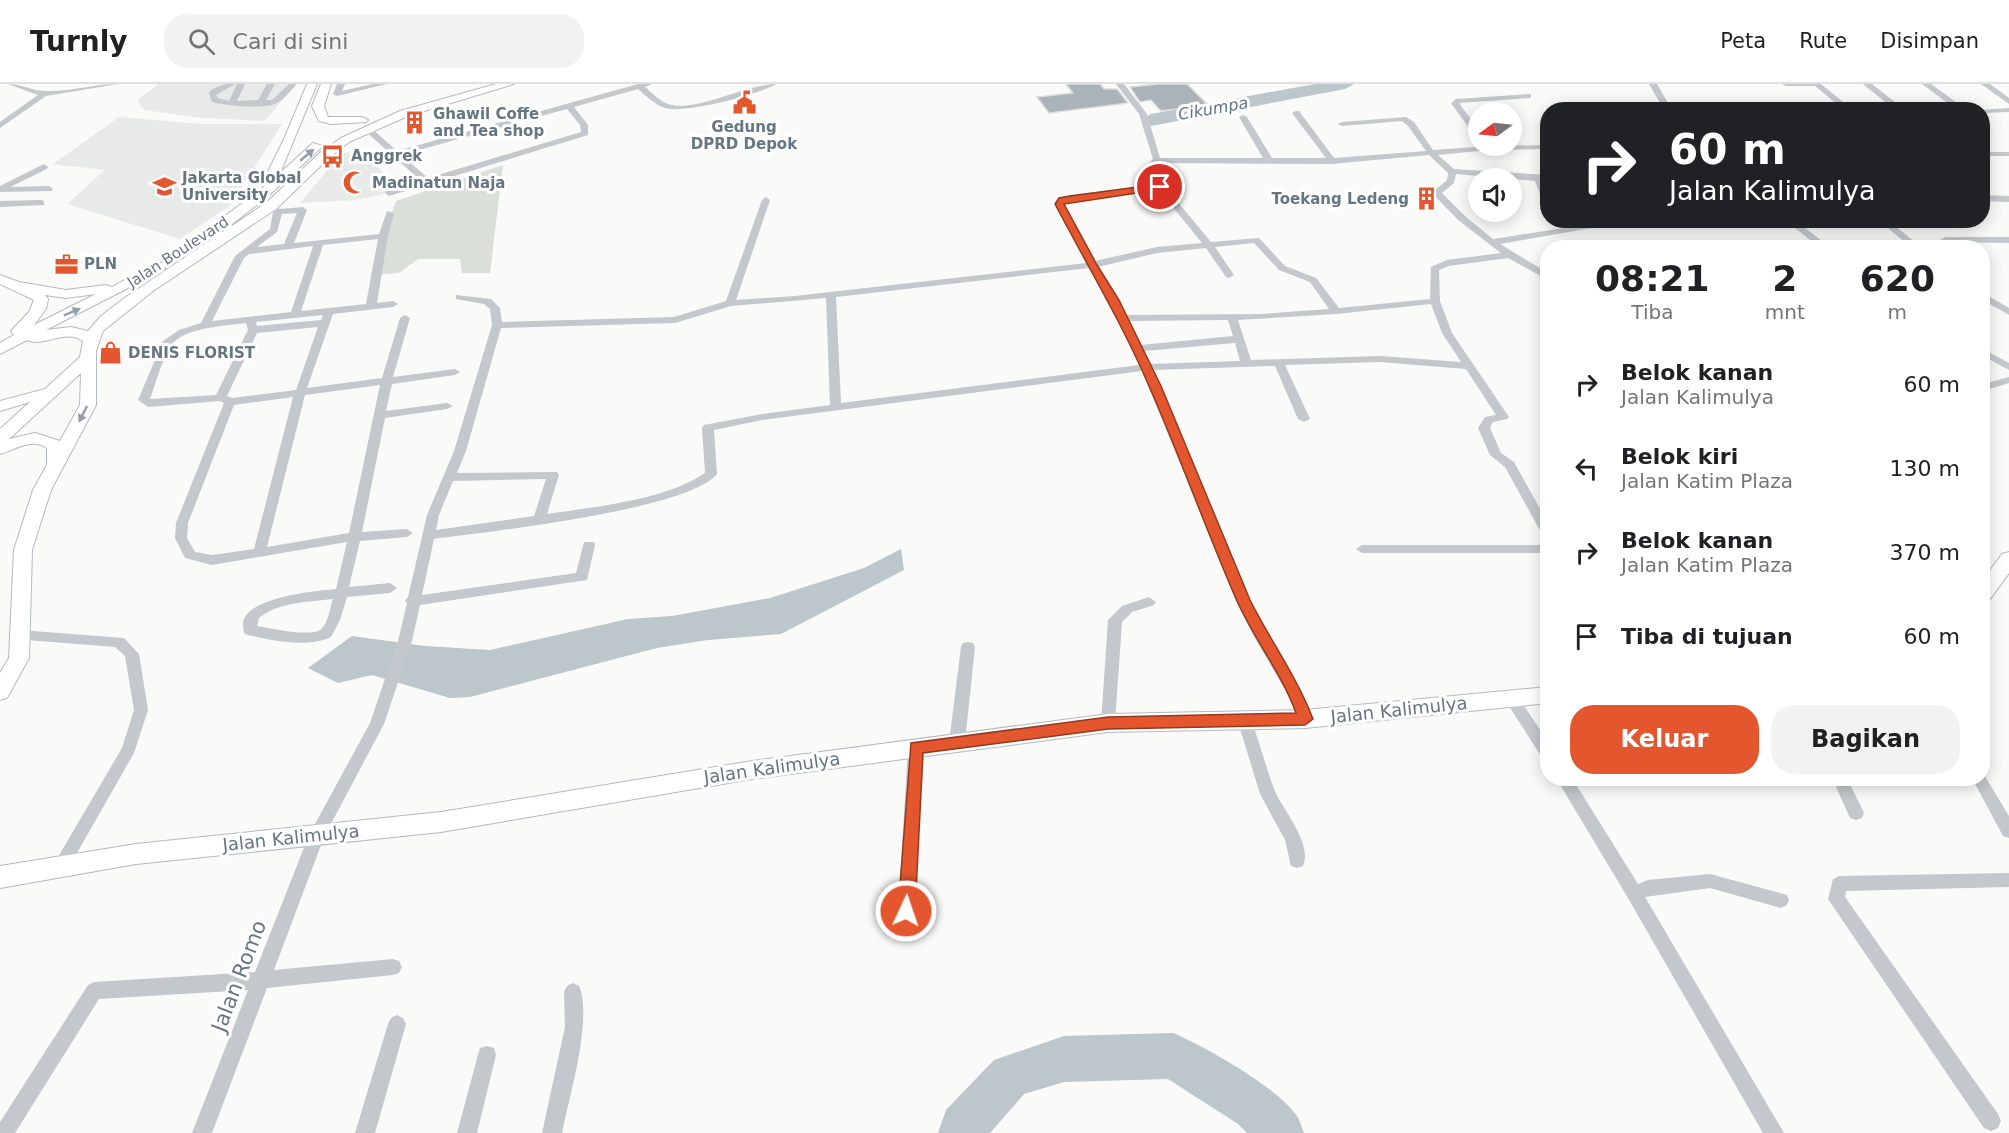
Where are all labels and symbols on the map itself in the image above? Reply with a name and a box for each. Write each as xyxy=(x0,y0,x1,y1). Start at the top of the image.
public building icon: Gedung DPRD Depok xyxy=(731,90,757,116)
water label: Cikumpa xyxy=(1177,93,1249,124)
north arrow xyxy=(1468,102,1522,156)
place label: Ghawil Coffe and Tea shop xyxy=(433,105,544,140)
building icon: Ghawil Coffe and Tea shop xyxy=(402,110,428,136)
place label: Gedung DPRD Depok xyxy=(691,118,798,153)
bus stop icon: Anggrek xyxy=(320,143,346,169)
place label: Anggrek xyxy=(351,147,423,165)
one-way arrow xyxy=(299,149,314,162)
pin xyxy=(1134,161,1185,212)
place label: Jakarta Global University xyxy=(181,169,301,204)
mosque icon: Madinatun Naja xyxy=(341,170,367,196)
school or university icon: Jakarta Global University xyxy=(151,174,177,200)
place label: Madinatun Naja xyxy=(372,174,505,192)
building icon: Toekang Ledeng xyxy=(1414,186,1440,212)
place label: Toekang Ledeng xyxy=(1271,190,1409,208)
street label: Jalan Boulevard xyxy=(123,213,232,292)
office icon: PLN xyxy=(53,251,79,277)
place label: PLN xyxy=(84,255,117,273)
one-way arrow xyxy=(64,307,82,317)
shop icon: DENIS FLORIST xyxy=(97,340,123,366)
place label: DENIS FLORIST xyxy=(128,344,256,362)
one-way arrow xyxy=(78,406,88,423)
street label: Jalan Kalimulya xyxy=(1328,692,1468,727)
street label: Jalan Kalimulya xyxy=(701,748,842,788)
street label: Jalan Kalimulya xyxy=(220,820,360,855)
position arrow xyxy=(874,879,938,943)
street label: Jalan Romo xyxy=(206,917,271,1037)

